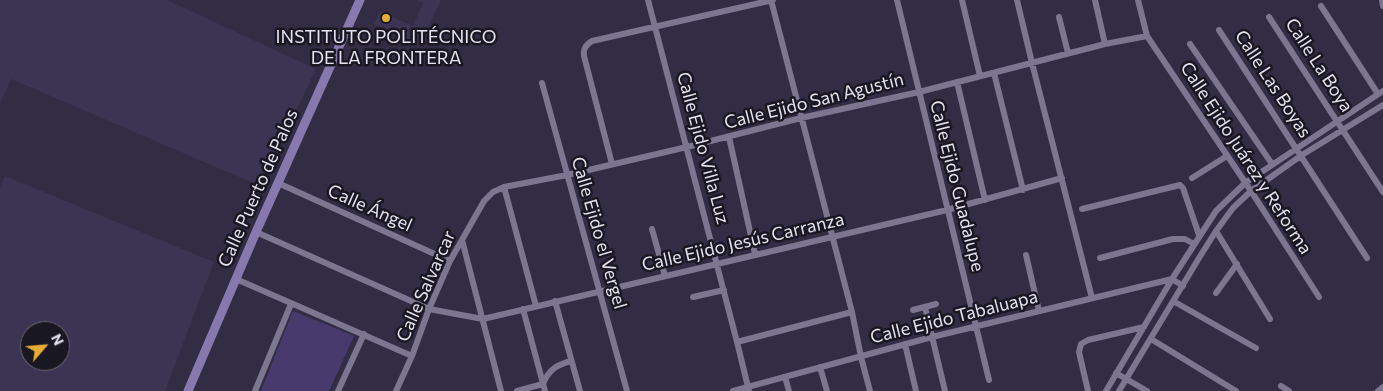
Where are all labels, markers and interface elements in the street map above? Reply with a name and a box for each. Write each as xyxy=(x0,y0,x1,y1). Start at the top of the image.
marker: INSTITUTO POLITÉCNICO DE LA FRONTERA xyxy=(380,12,392,24)
street label: Calle La Boya xyxy=(1281,14,1357,116)
place label: INSTITUTO POLITÉCNICO DE LA FRONTERA xyxy=(276,26,496,68)
street label: Calle Las Boyas xyxy=(1230,26,1316,142)
street label: Calle Ejido Juárez y Reforma xyxy=(1176,58,1316,258)
street label: Calle Ejido San Agustín xyxy=(722,68,906,134)
street label: Calle Ejido Villa Luz xyxy=(672,70,734,226)
street label: Calle Ejido Guadalupe xyxy=(925,98,989,274)
street label: Calle Puerto de Palos xyxy=(213,106,303,270)
street label: Calle Ejido el Vergel xyxy=(567,154,631,312)
street label: Calle Ángel xyxy=(324,180,416,236)
street label: Calle Ejido Jesús Carranza xyxy=(640,208,846,276)
street label: Calle Salvarcar xyxy=(392,227,460,345)
street label: Calle Ejido Tabaluapa xyxy=(868,286,1040,348)
north arrow xyxy=(20,321,70,371)
text: N xyxy=(48,331,68,348)

